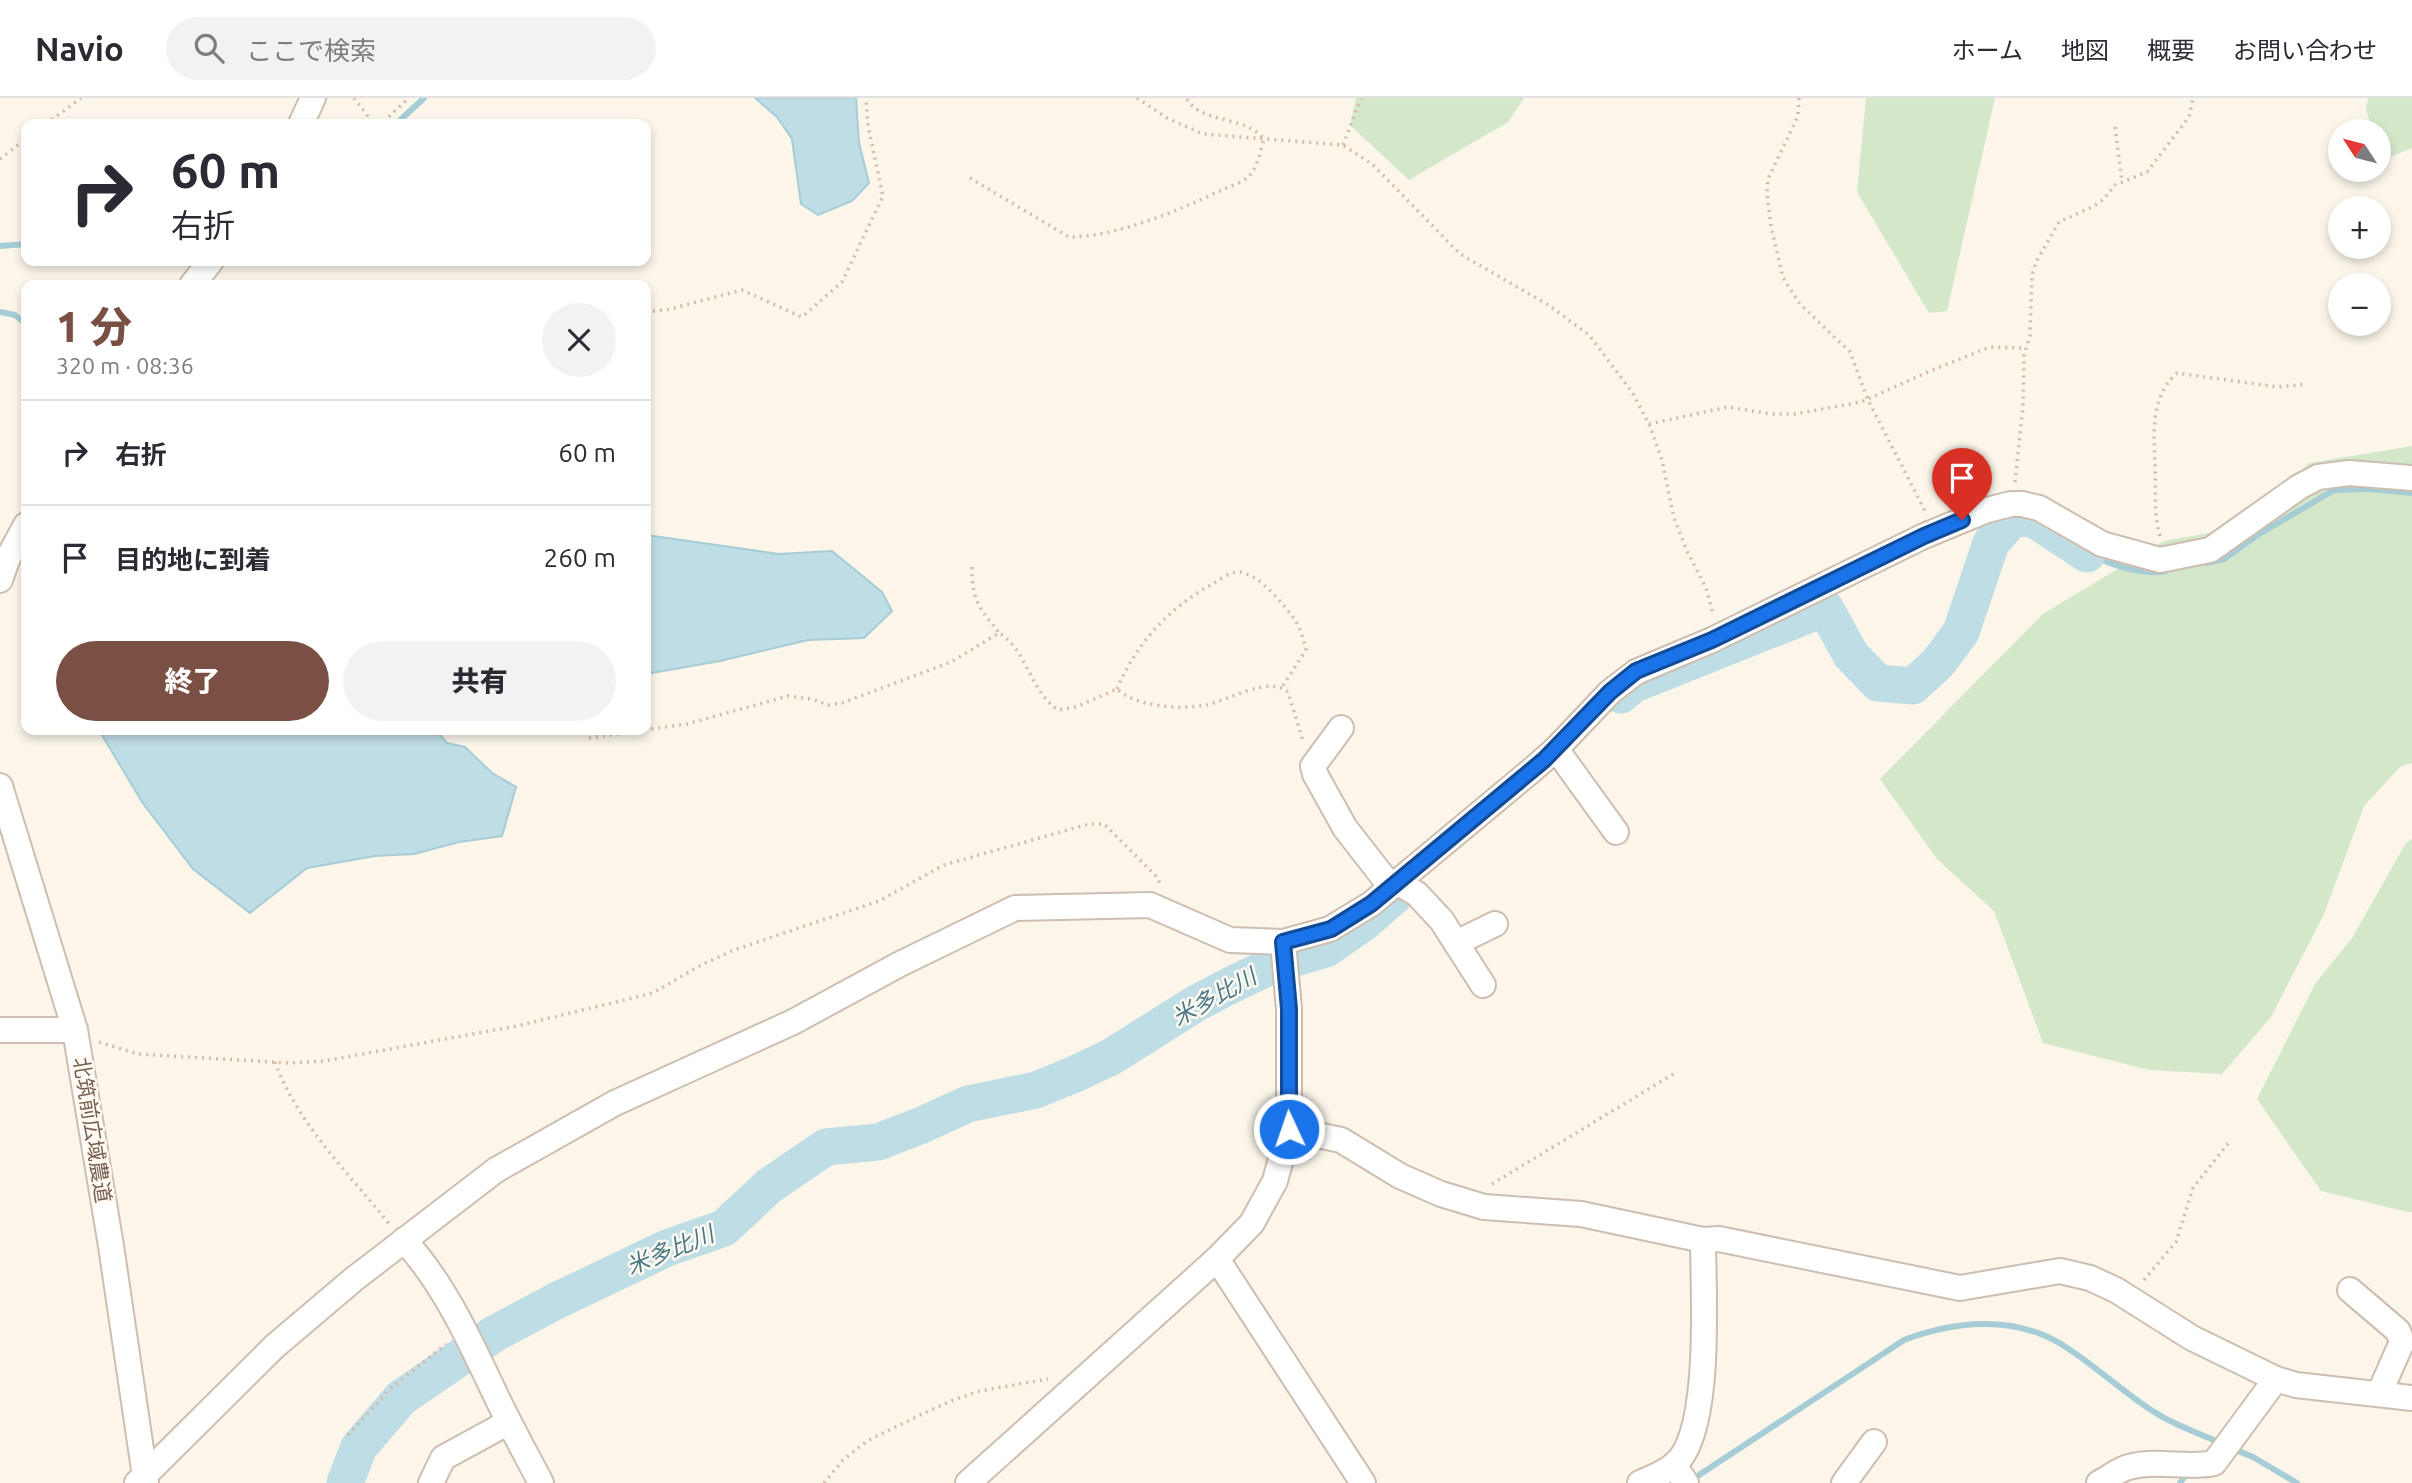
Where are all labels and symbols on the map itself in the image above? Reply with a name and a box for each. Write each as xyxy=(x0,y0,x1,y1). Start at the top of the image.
north arrow xyxy=(2328,119,2390,182)
pin xyxy=(1932,448,1992,520)
water label: 米多比川 xyxy=(1167,962,1263,1030)
street label: 北筑前広域農道 xyxy=(70,1055,116,1204)
position arrow xyxy=(1252,1092,1326,1166)
water label: 米多比川 xyxy=(622,1220,720,1278)

